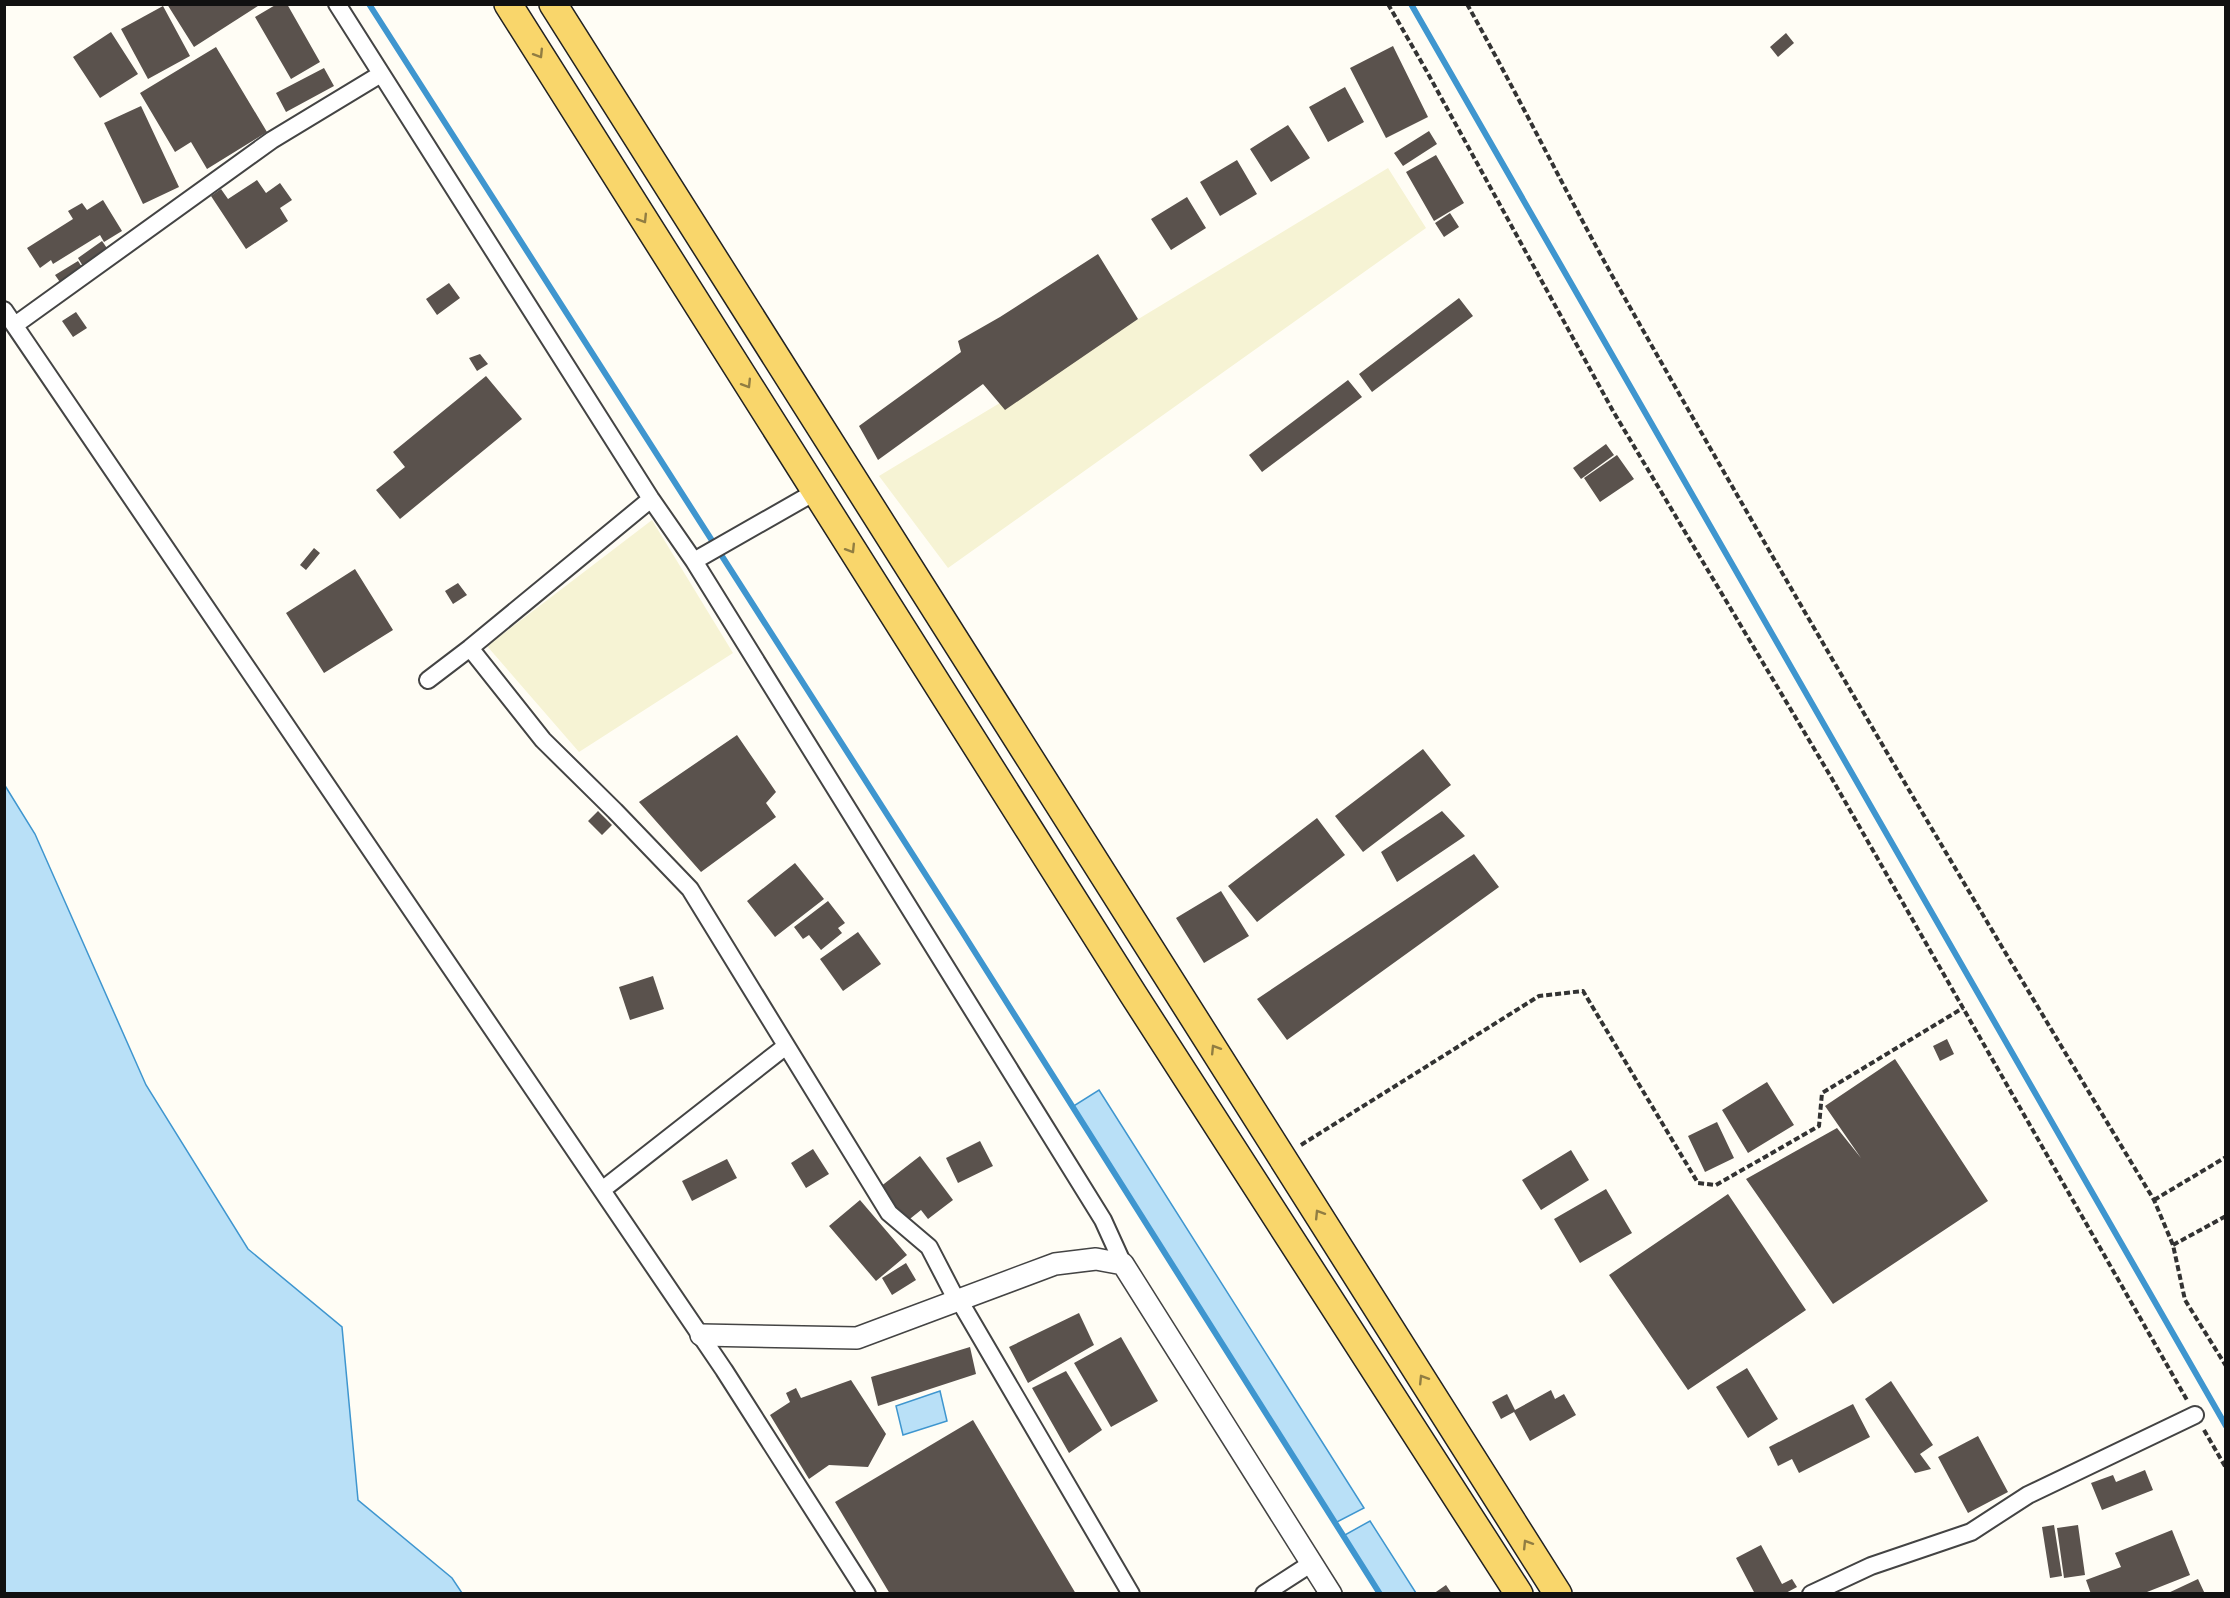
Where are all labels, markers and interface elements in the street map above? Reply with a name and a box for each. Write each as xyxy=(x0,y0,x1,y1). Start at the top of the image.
one-way arrow xyxy=(531,48,543,58)
one-way arrow xyxy=(636,212,647,223)
one-way arrow xyxy=(740,377,751,388)
one-way arrow xyxy=(844,542,855,553)
one-way arrow xyxy=(1210,1045,1222,1055)
one-way arrow xyxy=(1314,1210,1326,1220)
one-way arrow xyxy=(1419,1375,1430,1386)
one-way arrow xyxy=(1523,1540,1534,1551)

